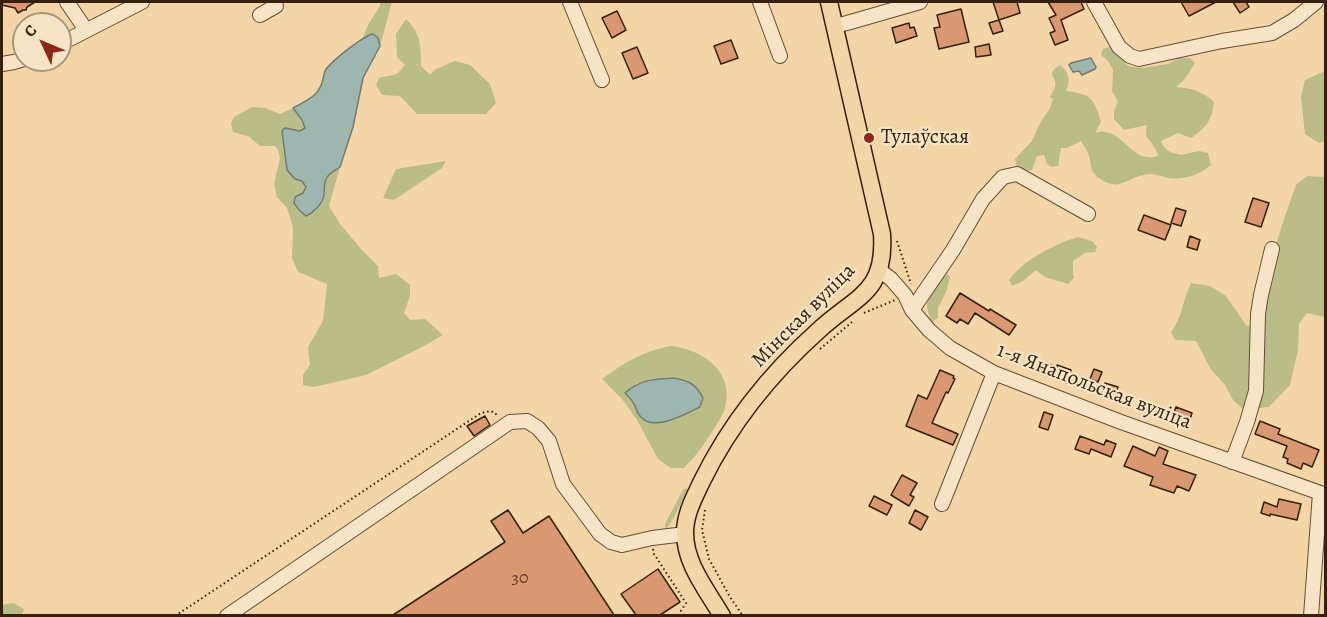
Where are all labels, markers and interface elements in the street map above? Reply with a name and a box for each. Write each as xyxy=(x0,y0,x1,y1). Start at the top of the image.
north arrow xyxy=(12,12,72,72)
text: С xyxy=(19,20,42,42)
place label: Тулаўская xyxy=(881,125,969,151)
marker: Тулаўская xyxy=(862,131,876,145)
street label: Мінская вуліца xyxy=(747,259,861,373)
street label: 1-я Янапольская вуліца xyxy=(993,338,1195,436)
house number: 30 xyxy=(511,568,529,590)

